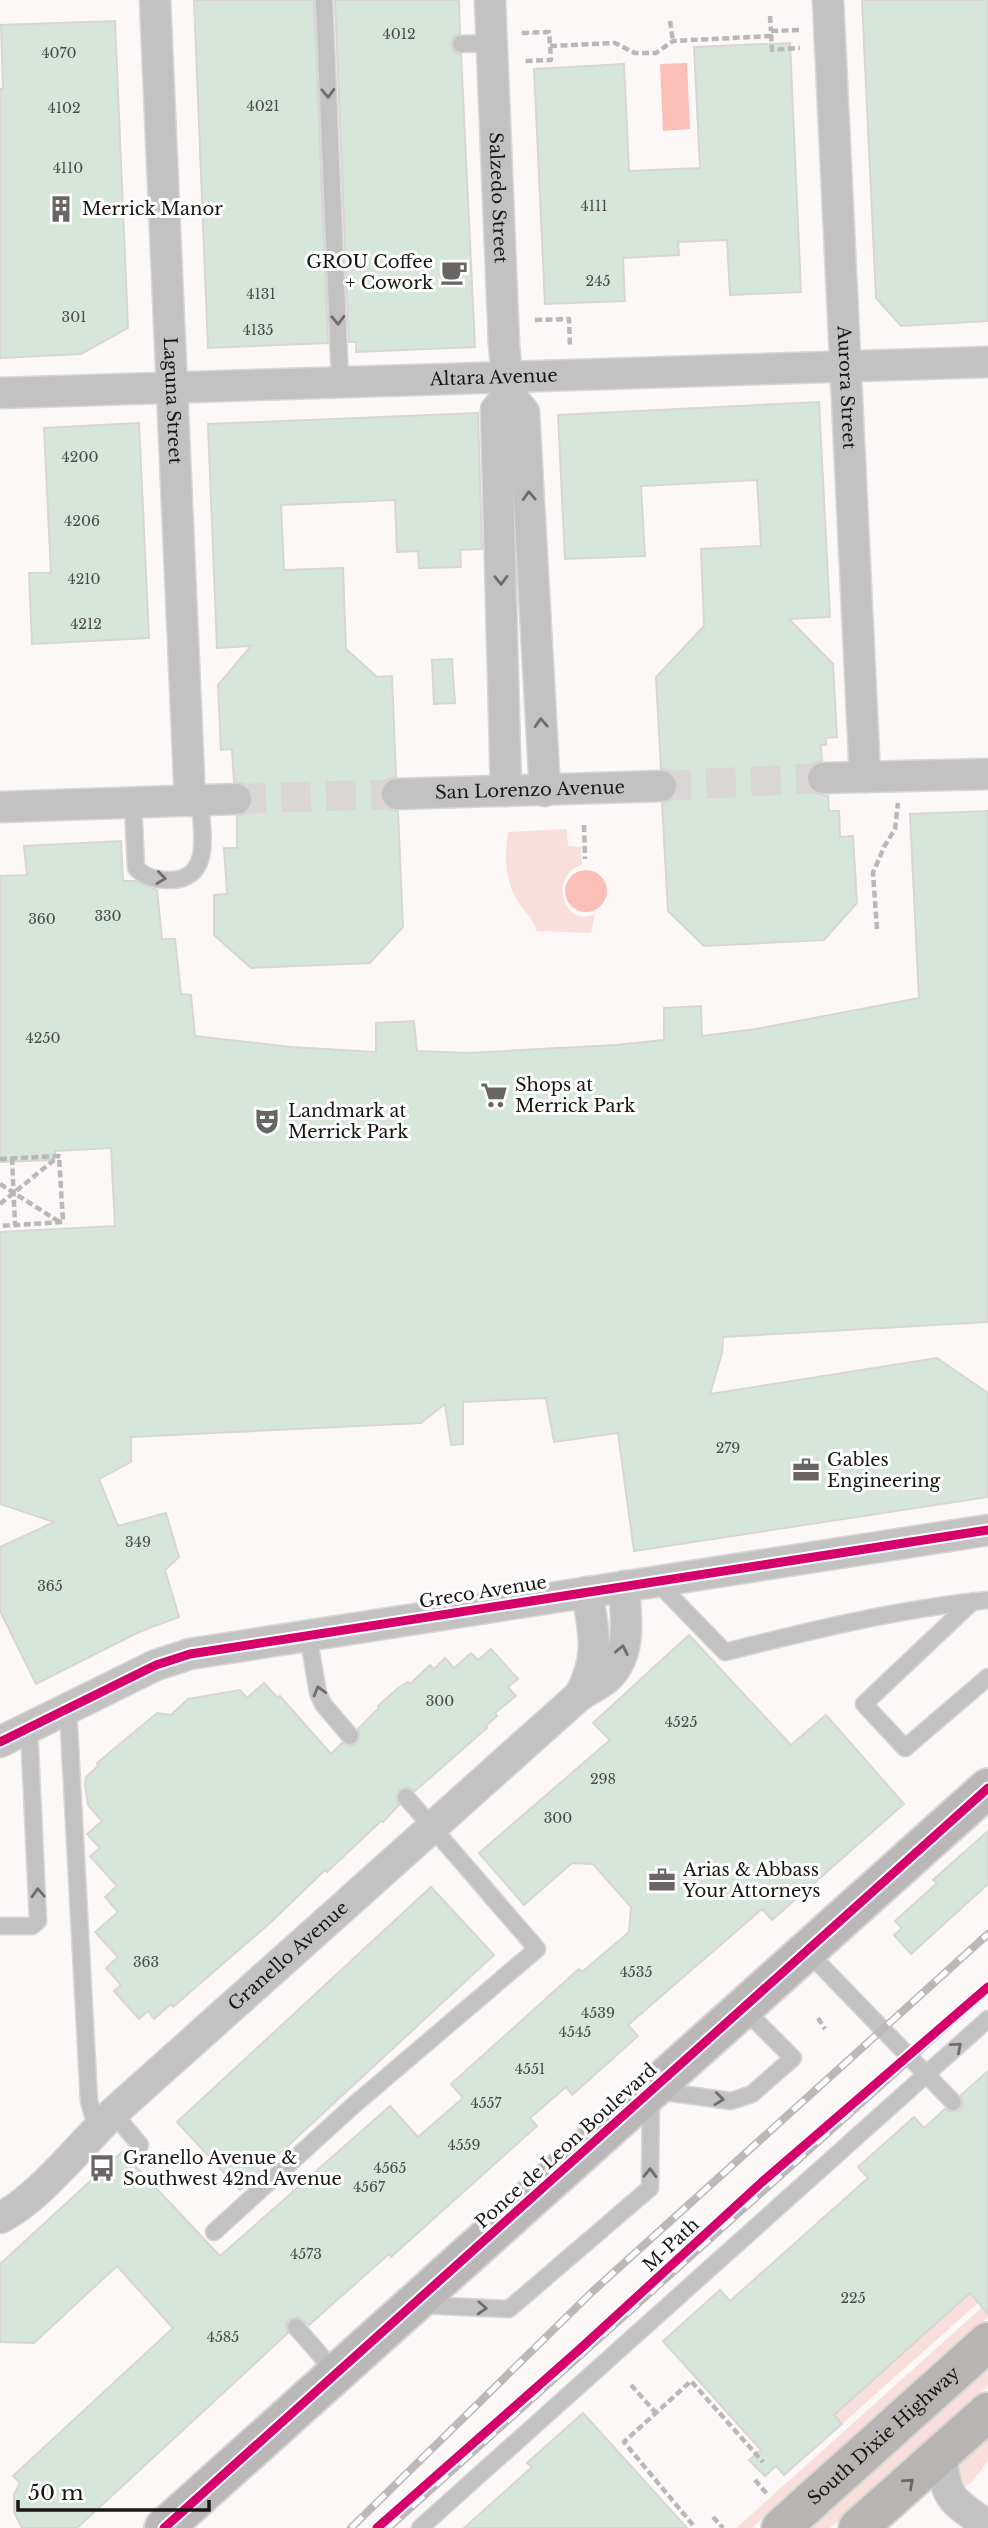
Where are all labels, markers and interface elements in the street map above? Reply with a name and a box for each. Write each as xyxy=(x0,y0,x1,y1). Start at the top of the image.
house number: 4012 xyxy=(382,25,416,43)
house number: 4070 xyxy=(41,44,77,62)
one-way arrow xyxy=(320,87,335,98)
house number: 4021 xyxy=(246,97,280,115)
house number: 4102 xyxy=(47,99,81,117)
street label: Salzedo Street xyxy=(484,132,512,264)
house number: 4110 xyxy=(53,159,83,177)
building icon: Merrick Manor xyxy=(46,194,76,224)
house number: 4111 xyxy=(581,197,607,215)
place label: Merrick Manor xyxy=(82,198,223,220)
place label: GROU Coffee + Cowork xyxy=(306,251,433,294)
cafe icon: GROU Coffee + Cowork xyxy=(439,257,469,287)
house number: 245 xyxy=(586,272,610,290)
house number: 4131 xyxy=(246,285,276,303)
house number: 301 xyxy=(62,308,86,326)
one-way arrow xyxy=(330,315,345,326)
house number: 4135 xyxy=(242,321,274,339)
street label: Aurora Street xyxy=(832,324,860,450)
street label: Laguna Street xyxy=(159,336,186,465)
street label: Altara Avenue xyxy=(428,365,558,391)
house number: 4200 xyxy=(62,448,98,466)
one-way arrow xyxy=(522,490,537,501)
house number: 4206 xyxy=(64,512,100,530)
house number: 4210 xyxy=(67,570,101,588)
one-way arrow xyxy=(493,575,508,586)
house number: 4212 xyxy=(70,615,102,633)
one-way arrow xyxy=(534,717,549,728)
street label: San Lorenzo Avenue xyxy=(435,776,625,804)
one-way arrow xyxy=(155,871,166,886)
house number: 330 xyxy=(94,907,122,925)
house number: 360 xyxy=(28,910,56,928)
house number: 4250 xyxy=(26,1029,60,1047)
place label: Shops at Merrick Park xyxy=(515,1074,635,1117)
supermarket icon: Shops at Merrick Park xyxy=(479,1080,509,1110)
place label: Landmark at Merrick Park xyxy=(288,1100,408,1143)
theatre icon: Landmark at Merrick Park xyxy=(252,1106,282,1136)
house number: 279 xyxy=(716,1439,740,1457)
place label: Gables Engineering xyxy=(827,1449,941,1492)
office icon: Gables Engineering xyxy=(791,1455,821,1485)
house number: 349 xyxy=(125,1533,151,1551)
street label: Greco Avenue xyxy=(418,1571,548,1613)
house number: 365 xyxy=(37,1577,63,1595)
one-way arrow xyxy=(614,1645,629,1657)
one-way arrow xyxy=(312,1685,327,1697)
house number: 300 xyxy=(426,1692,454,1710)
house number: 4525 xyxy=(665,1713,697,1731)
house number: 298 xyxy=(590,1770,616,1788)
house number: 300 xyxy=(544,1809,572,1827)
place label: Arias & Abbass Your Attorneys xyxy=(682,1859,820,1902)
office icon: Arias & Abbass Your Attorneys xyxy=(647,1865,677,1895)
one-way arrow xyxy=(30,1888,45,1899)
street label: Granello Avenue xyxy=(224,1897,353,2016)
house number: 363 xyxy=(133,1953,159,1971)
house number: 4535 xyxy=(620,1963,652,1981)
house number: 4539 xyxy=(581,2004,615,2022)
house number: 4545 xyxy=(559,2023,591,2041)
one-way arrow xyxy=(948,2043,961,2055)
street label: Ponce de Leon Boulevard xyxy=(471,2059,661,2233)
house number: 4551 xyxy=(515,2060,545,2078)
one-way arrow xyxy=(713,2092,725,2107)
house number: 4557 xyxy=(470,2094,503,2112)
house number: 4559 xyxy=(447,2136,481,2154)
place label: Granello Avenue & Southwest 42nd Avenue xyxy=(123,2147,342,2190)
bus stop icon: Granello Avenue & Southwest 42nd Avenue xyxy=(87,2153,117,2183)
house number: 4565 xyxy=(373,2159,407,2177)
one-way arrow xyxy=(642,2167,658,2178)
house number: 4567 xyxy=(353,2178,386,2196)
street label: M-Path xyxy=(638,2213,704,2277)
house number: 4573 xyxy=(290,2245,322,2263)
house number: 225 xyxy=(840,2289,866,2307)
one-way arrow xyxy=(477,2300,488,2315)
house number: 4585 xyxy=(207,2328,239,2346)
street label: South Dixie Highway xyxy=(803,2362,964,2510)
scale bar xyxy=(18,2468,208,2512)
one-way arrow xyxy=(901,2478,914,2491)
text: 50 m xyxy=(28,2480,84,2506)

